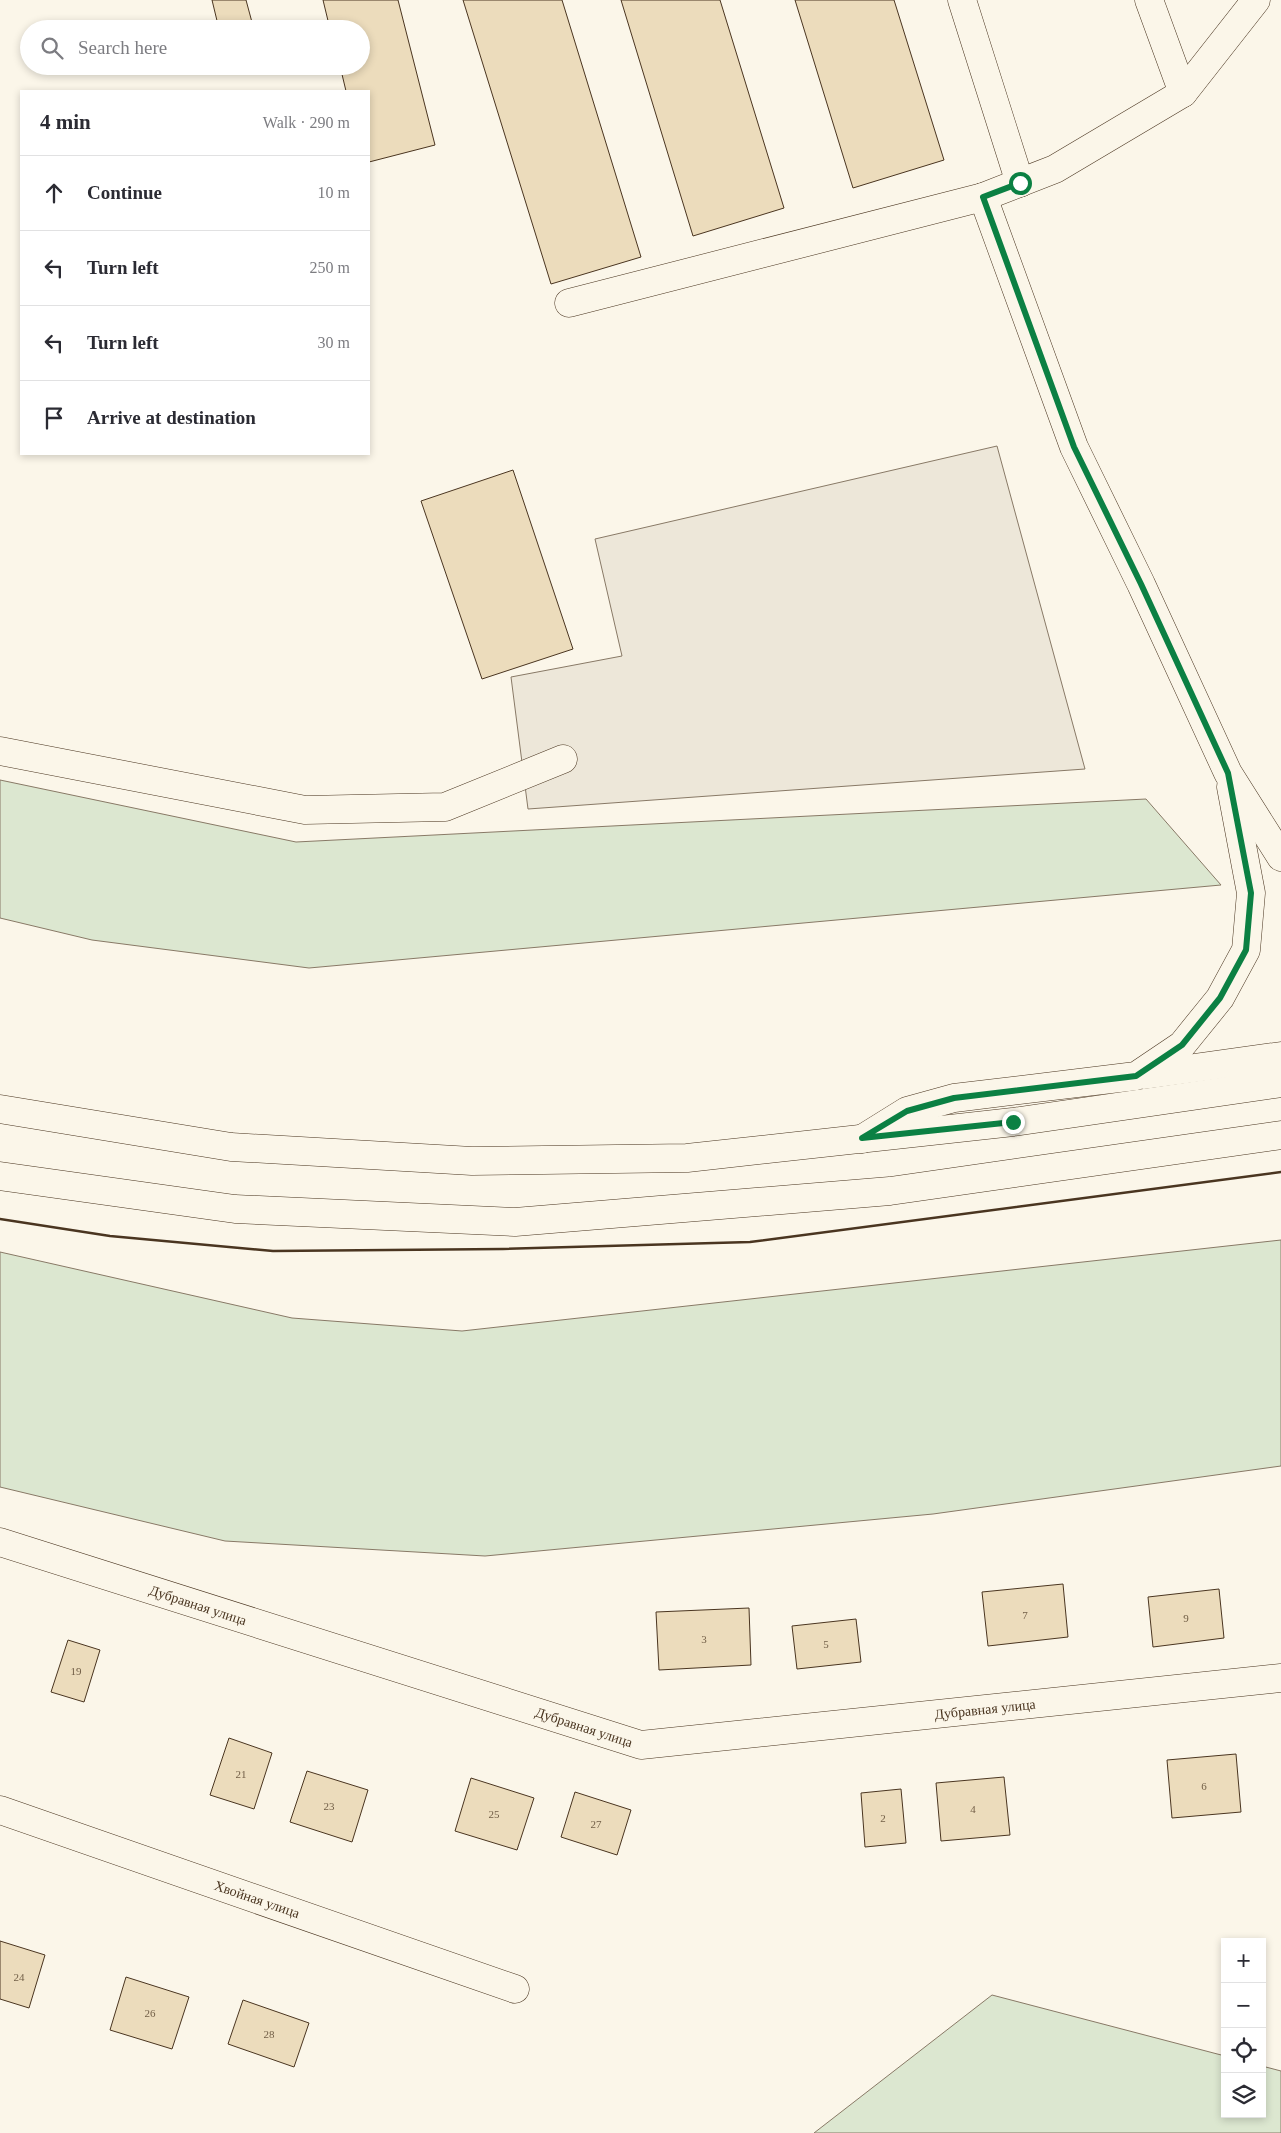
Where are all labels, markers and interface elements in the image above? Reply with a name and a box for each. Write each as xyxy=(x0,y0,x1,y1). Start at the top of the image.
search box xyxy=(20,20,370,75)
icon: search xyxy=(38,34,66,62)
text: Search here xyxy=(78,37,167,58)
text: 4 min xyxy=(40,110,91,134)
text: Walk · 290 m xyxy=(263,114,350,131)
route start xyxy=(1009,172,1032,195)
icon: ahead xyxy=(40,179,68,207)
text: Continue xyxy=(87,182,162,203)
text: 10 m xyxy=(318,184,350,201)
icon: left xyxy=(40,254,68,282)
text: Turn left xyxy=(87,257,159,278)
text: 250 m xyxy=(310,259,350,276)
icon: left xyxy=(40,329,68,357)
text: Turn left xyxy=(87,332,159,353)
text: 30 m xyxy=(318,334,350,351)
icon: arrive xyxy=(40,404,68,432)
text: Arrive at destination xyxy=(87,407,256,428)
route end xyxy=(1002,1111,1025,1134)
street label: Дубравная улица xyxy=(147,1583,249,1629)
house number: 7 xyxy=(1022,1609,1028,1621)
house number: 9 xyxy=(1183,1612,1189,1624)
house number: 3 xyxy=(701,1633,707,1645)
house number: 5 xyxy=(823,1638,829,1650)
house number: 19 xyxy=(71,1665,82,1677)
street label: Дубравная улица xyxy=(934,1697,1037,1722)
street label: Дубравная улица xyxy=(533,1705,635,1751)
house number: 21 xyxy=(236,1768,247,1780)
house number: 6 xyxy=(1201,1780,1207,1792)
house number: 23 xyxy=(324,1800,335,1812)
house number: 4 xyxy=(970,1803,976,1815)
house number: 25 xyxy=(489,1808,500,1820)
house number: 2 xyxy=(880,1812,886,1824)
house number: 27 xyxy=(591,1818,602,1830)
street label: Хвойная улица xyxy=(212,1878,302,1921)
map controls xyxy=(1221,1938,1266,2118)
button: + xyxy=(1221,1938,1266,1983)
house number: 24 xyxy=(14,1971,25,1983)
button: − xyxy=(1221,1983,1266,2028)
house number: 26 xyxy=(145,2007,156,2019)
house number: 28 xyxy=(264,2028,275,2040)
button: locate xyxy=(1221,2028,1266,2073)
button: layers xyxy=(1221,2073,1266,2118)

